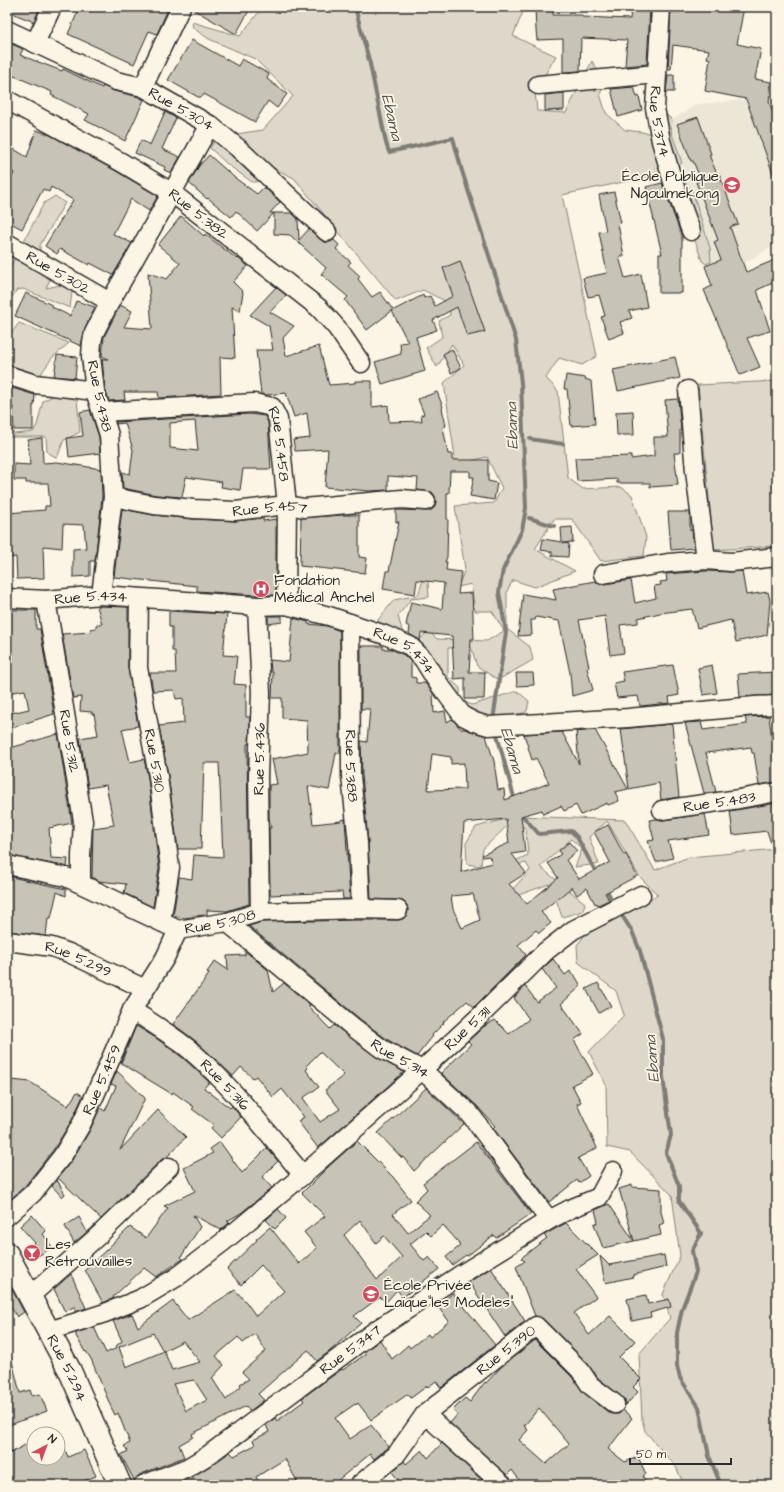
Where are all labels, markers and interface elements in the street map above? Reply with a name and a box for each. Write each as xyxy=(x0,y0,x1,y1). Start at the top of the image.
street label: Rue 5.304 xyxy=(144,82,218,136)
street label: Rue 5.374 xyxy=(643,85,675,160)
water label: Ebama xyxy=(376,92,408,144)
place label: École Publique Ngoulmekong xyxy=(622,166,719,205)
school or university icon: École Publique Ngoulmekong xyxy=(722,175,742,195)
street label: Rue 5.382 xyxy=(164,184,233,244)
street label: Rue 5.302 xyxy=(22,246,94,300)
street label: Rue 5.438 xyxy=(82,358,117,434)
water label: Ebama xyxy=(500,401,524,450)
street label: Rue 5.458 xyxy=(262,403,295,483)
street label: Rue 5.457 xyxy=(231,495,309,522)
place label: Fondation Médical Anchel xyxy=(274,570,374,608)
hospital icon: Fondation Médical Anchel xyxy=(251,579,271,599)
street label: Rue 5.434 xyxy=(53,585,128,610)
street label: Rue 5.434 xyxy=(370,622,440,678)
street label: Rue 5.312 xyxy=(54,708,85,774)
street label: Rue 5.436 xyxy=(248,722,271,795)
water label: Ebama xyxy=(495,725,529,777)
street label: Rue 5.310 xyxy=(138,727,170,794)
street label: Rue 5.388 xyxy=(340,730,364,803)
street label: Rue 5.483 xyxy=(682,786,758,818)
street label: Rue 5.308 xyxy=(183,904,258,940)
street label: Rue 5.299 xyxy=(44,936,115,983)
street label: Rue 5.311 xyxy=(439,1001,495,1055)
street label: Rue 5.314 xyxy=(366,1034,435,1083)
water label: Ebama xyxy=(639,1034,665,1083)
street label: Rue 5.459 xyxy=(77,1041,127,1118)
street label: Rue 5.316 xyxy=(195,1054,255,1116)
place label: Les Retrouvailles xyxy=(45,1234,133,1272)
bar icon: Les Retrouvailles xyxy=(22,1243,42,1263)
place label: École Privée Laïque"les Modeles" xyxy=(384,1275,514,1313)
school or university icon: École Privée Laïque"les Modeles" xyxy=(361,1284,381,1304)
street label: Rue 5.347 xyxy=(315,1320,386,1380)
street label: Rue 5.390 xyxy=(472,1320,541,1381)
street label: Rue 5.294 xyxy=(41,1331,92,1405)
north arrow xyxy=(26,1426,66,1466)
text: N xyxy=(45,1431,60,1447)
scale bar xyxy=(630,1440,731,1466)
text: 50 m xyxy=(636,1446,667,1463)

